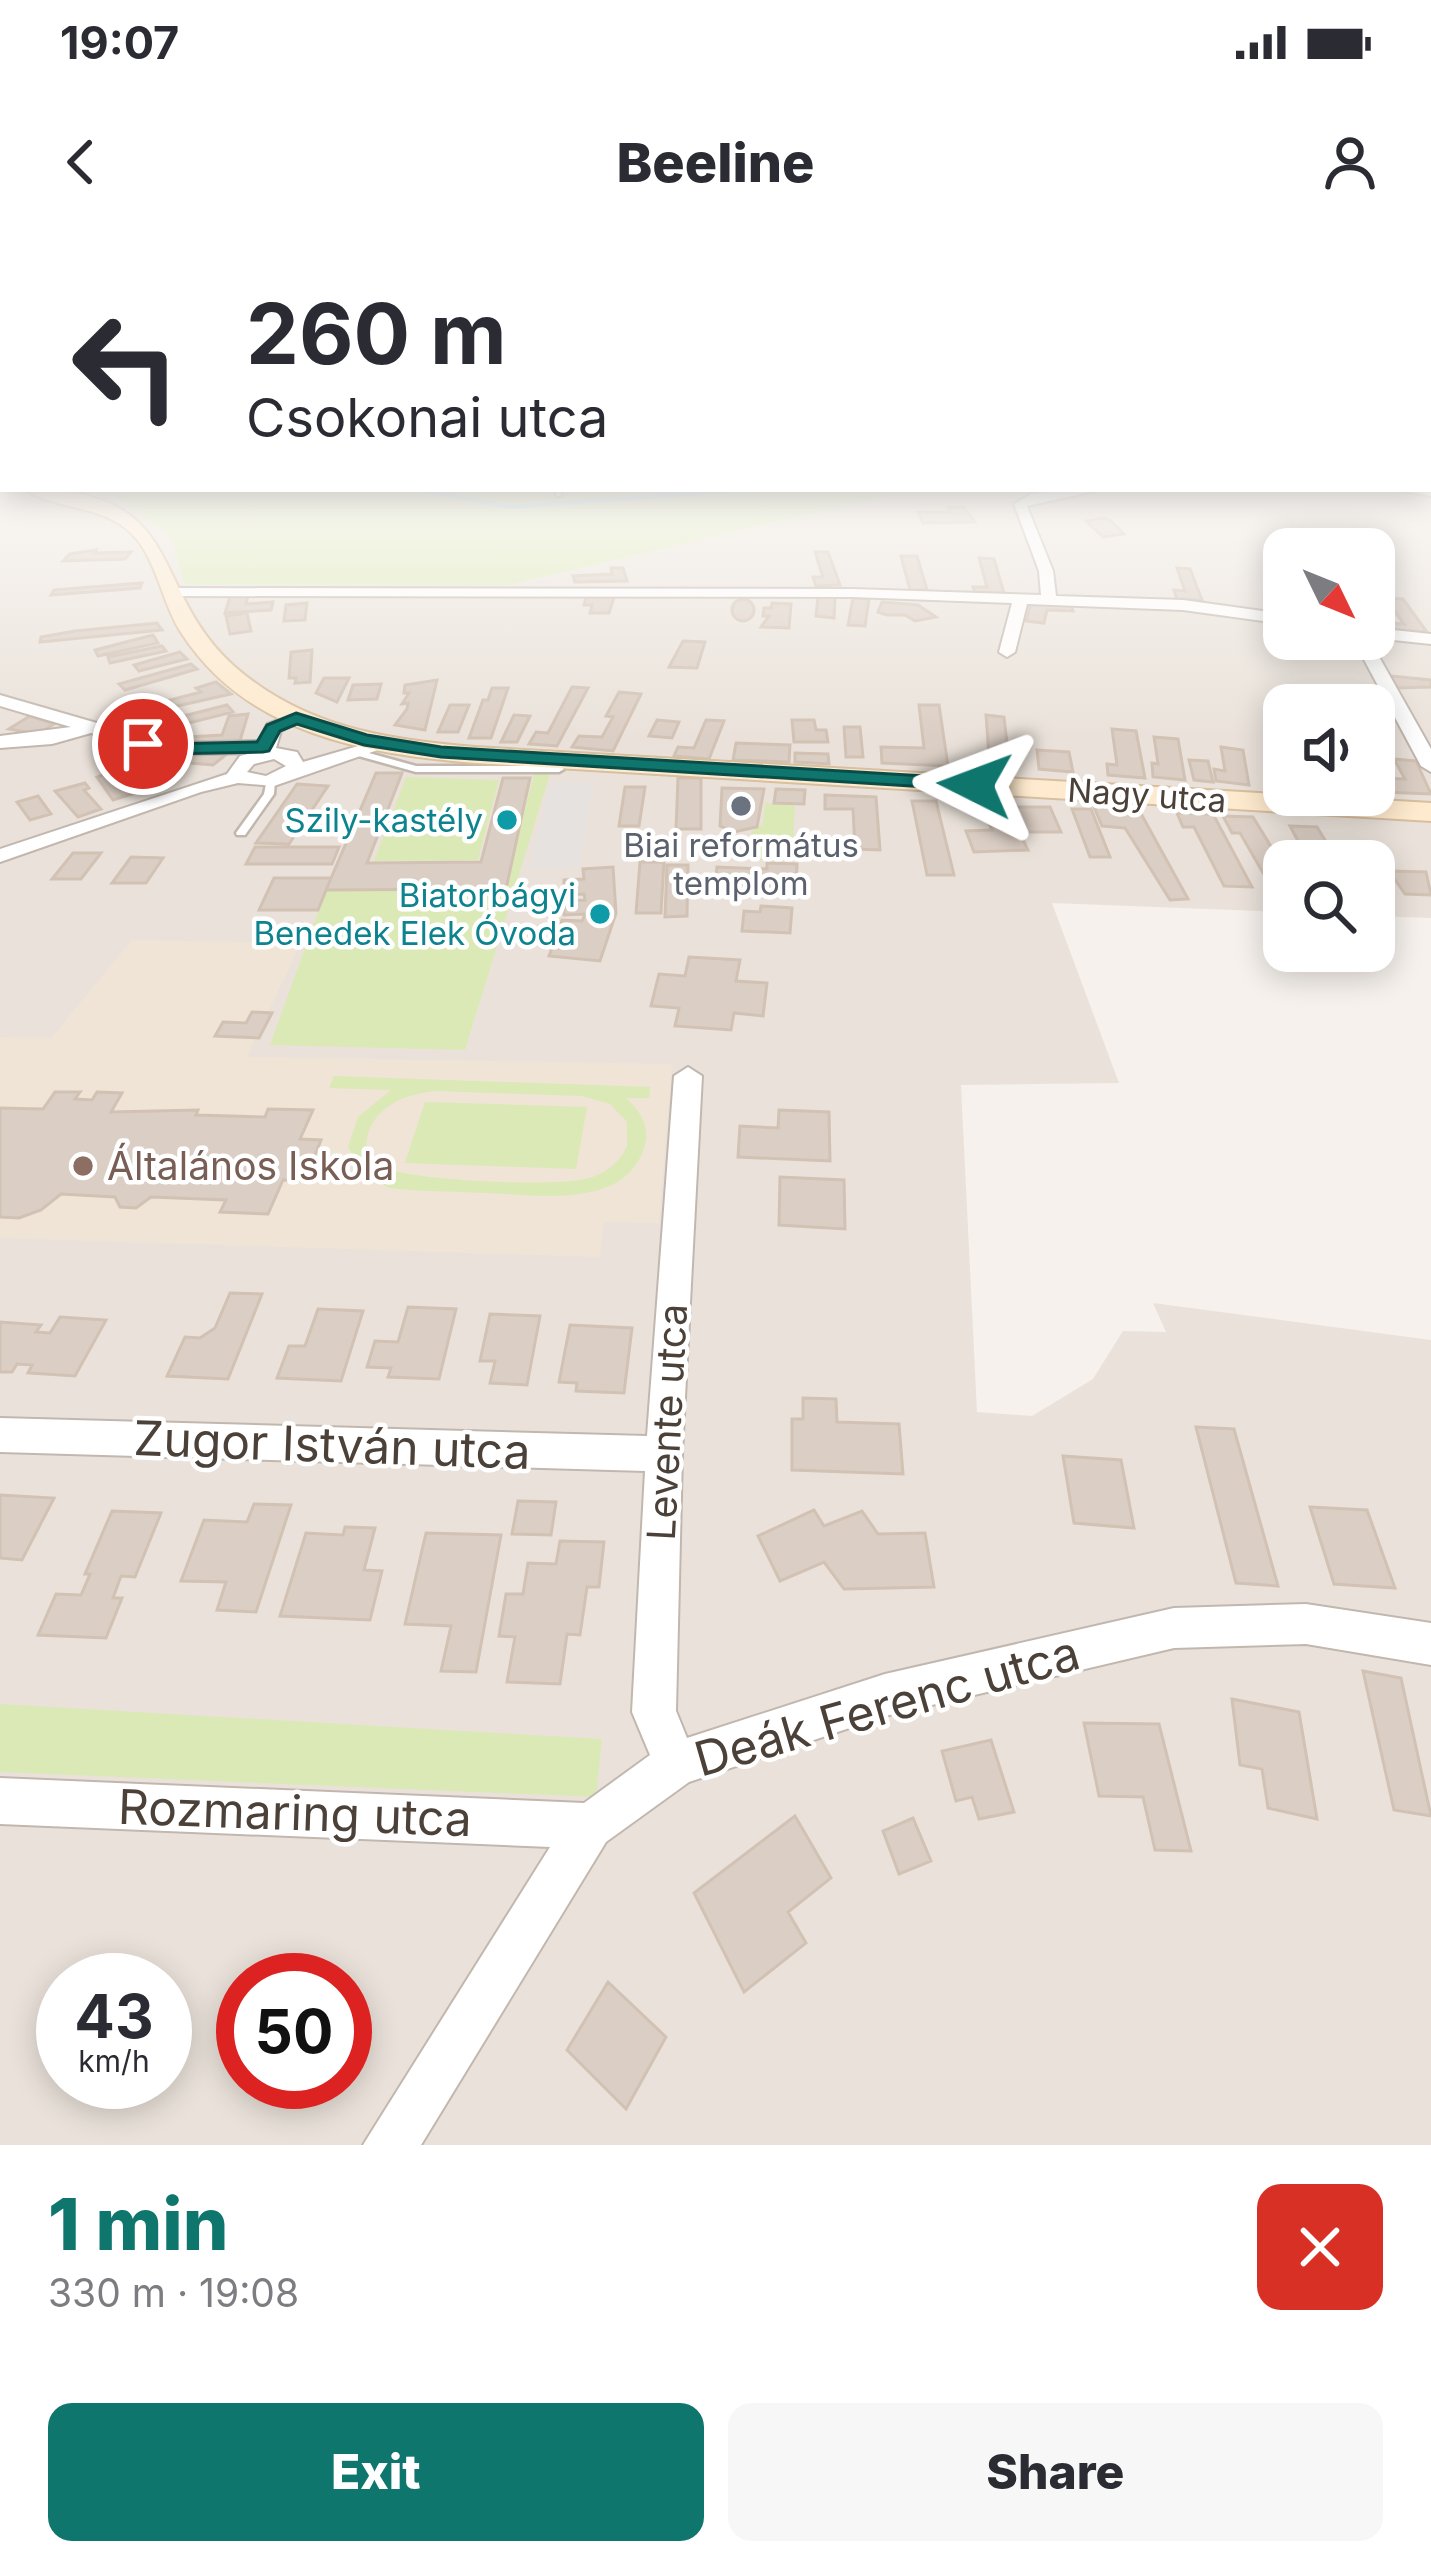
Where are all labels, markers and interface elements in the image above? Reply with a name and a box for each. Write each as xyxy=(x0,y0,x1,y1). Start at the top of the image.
text: 19:07 xyxy=(60,15,179,70)
icon: back xyxy=(48,129,114,195)
icon: person xyxy=(1317,129,1383,195)
text: Beeline xyxy=(616,130,815,195)
text: 260 m xyxy=(246,283,507,384)
icon: left xyxy=(48,288,204,444)
text: Csokonai utca xyxy=(246,385,608,450)
north arrow xyxy=(1263,528,1395,660)
map controls xyxy=(1263,528,1395,972)
button: sound xyxy=(1263,684,1395,816)
pin xyxy=(92,693,194,795)
icon: arrive xyxy=(110,711,176,777)
position arrow xyxy=(912,722,1038,848)
street label: Nagy utca xyxy=(1066,769,1228,821)
marker: Biai református templom xyxy=(728,793,754,819)
place label: Szily-kastély xyxy=(285,800,483,840)
marker: Szily-kastély xyxy=(494,807,520,833)
place label: Biai református templom xyxy=(623,825,859,903)
button: search xyxy=(1263,840,1395,972)
place label: Biatorbágyi Benedek Elek Óvoda xyxy=(253,875,576,953)
marker: Biatorbágyi Benedek Elek Óvoda xyxy=(587,901,613,927)
place label: Általános Iskola xyxy=(107,1142,394,1189)
marker: Általános Iskola xyxy=(70,1153,96,1179)
street label: Levente utca xyxy=(637,1302,696,1542)
street label: Zugor István utca xyxy=(132,1408,532,1481)
street label: Deák Ferenc utca xyxy=(688,1622,1086,1789)
street label: Rozmaring utca xyxy=(117,1777,473,1848)
speed limit sign: 50 xyxy=(216,1953,372,2109)
text: 43 xyxy=(74,1980,154,2052)
text: km/h xyxy=(78,2043,150,2079)
text: 1 min xyxy=(48,2180,228,2267)
button: close xyxy=(1257,2184,1383,2310)
text: 330 m · 19:08 xyxy=(48,2269,299,2316)
button: Exit xyxy=(48,2403,704,2541)
button: Share xyxy=(728,2403,1383,2541)

